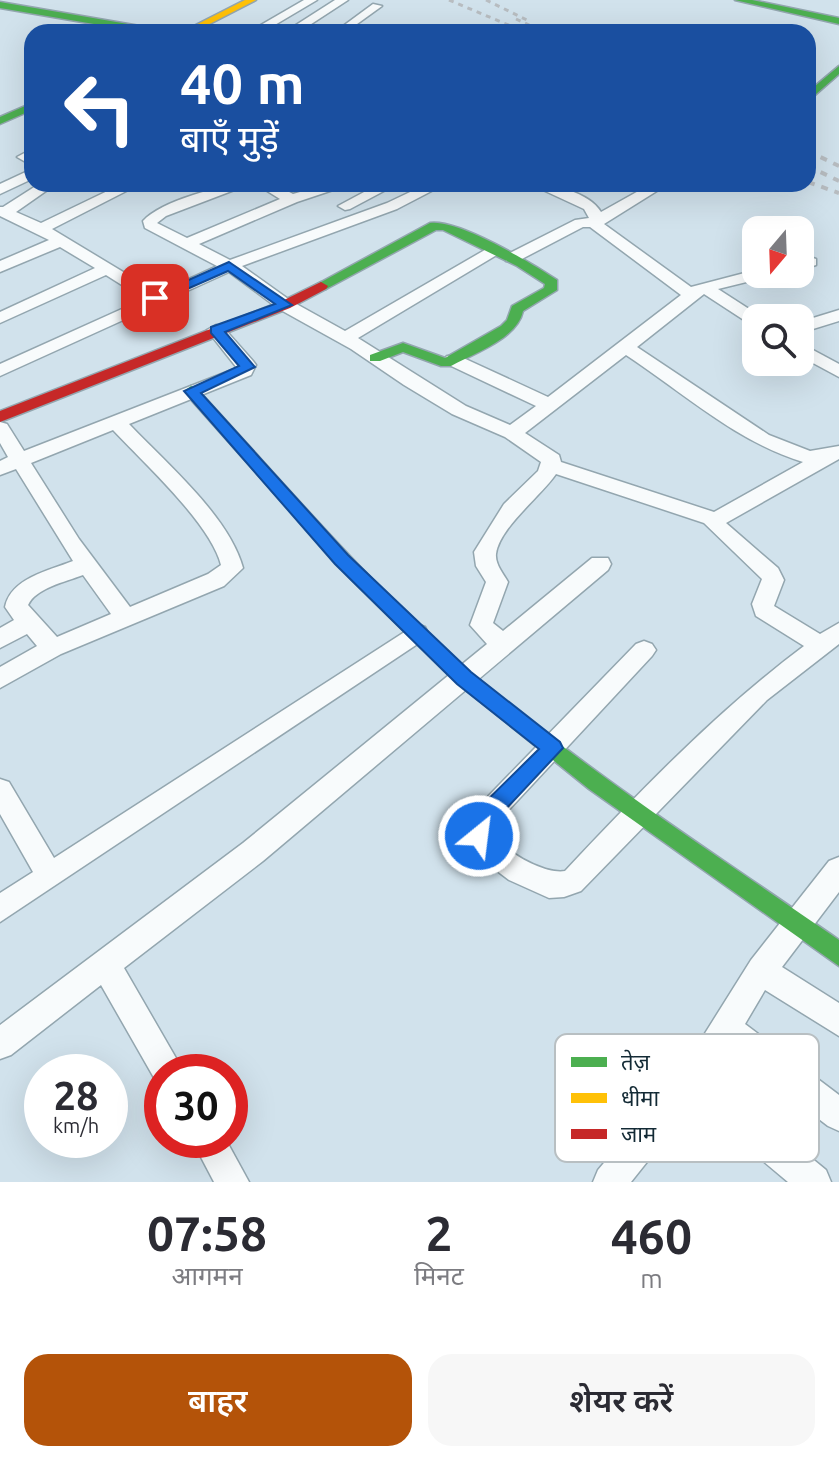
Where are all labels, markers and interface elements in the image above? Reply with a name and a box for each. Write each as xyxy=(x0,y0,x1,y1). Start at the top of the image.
text: 40 m xyxy=(180,52,305,115)
icon: left xyxy=(48,56,152,160)
text: बाएँ मुड़ें xyxy=(180,118,279,159)
north arrow xyxy=(742,216,814,288)
map controls xyxy=(742,216,814,376)
pin xyxy=(121,264,189,332)
icon: arrive xyxy=(133,276,177,320)
button: search xyxy=(742,304,814,376)
position arrow xyxy=(437,794,521,878)
legend xyxy=(555,1034,819,1162)
text: तेज़ xyxy=(621,1049,651,1074)
speed limit sign: 30 xyxy=(144,1054,248,1158)
text: 28 xyxy=(53,1073,99,1118)
text: धीमा xyxy=(621,1085,659,1110)
text: km/h xyxy=(53,1114,99,1137)
text: जाम xyxy=(621,1121,657,1146)
text: 07:58 xyxy=(147,1206,267,1260)
text: 2 xyxy=(425,1206,452,1260)
text: 460 xyxy=(611,1209,692,1263)
text: आगमन xyxy=(171,1261,243,1290)
text: मिनट xyxy=(414,1261,464,1290)
text: m xyxy=(640,1264,663,1293)
button: बाहर xyxy=(24,1354,412,1446)
button: शेयर करें xyxy=(428,1354,815,1446)

